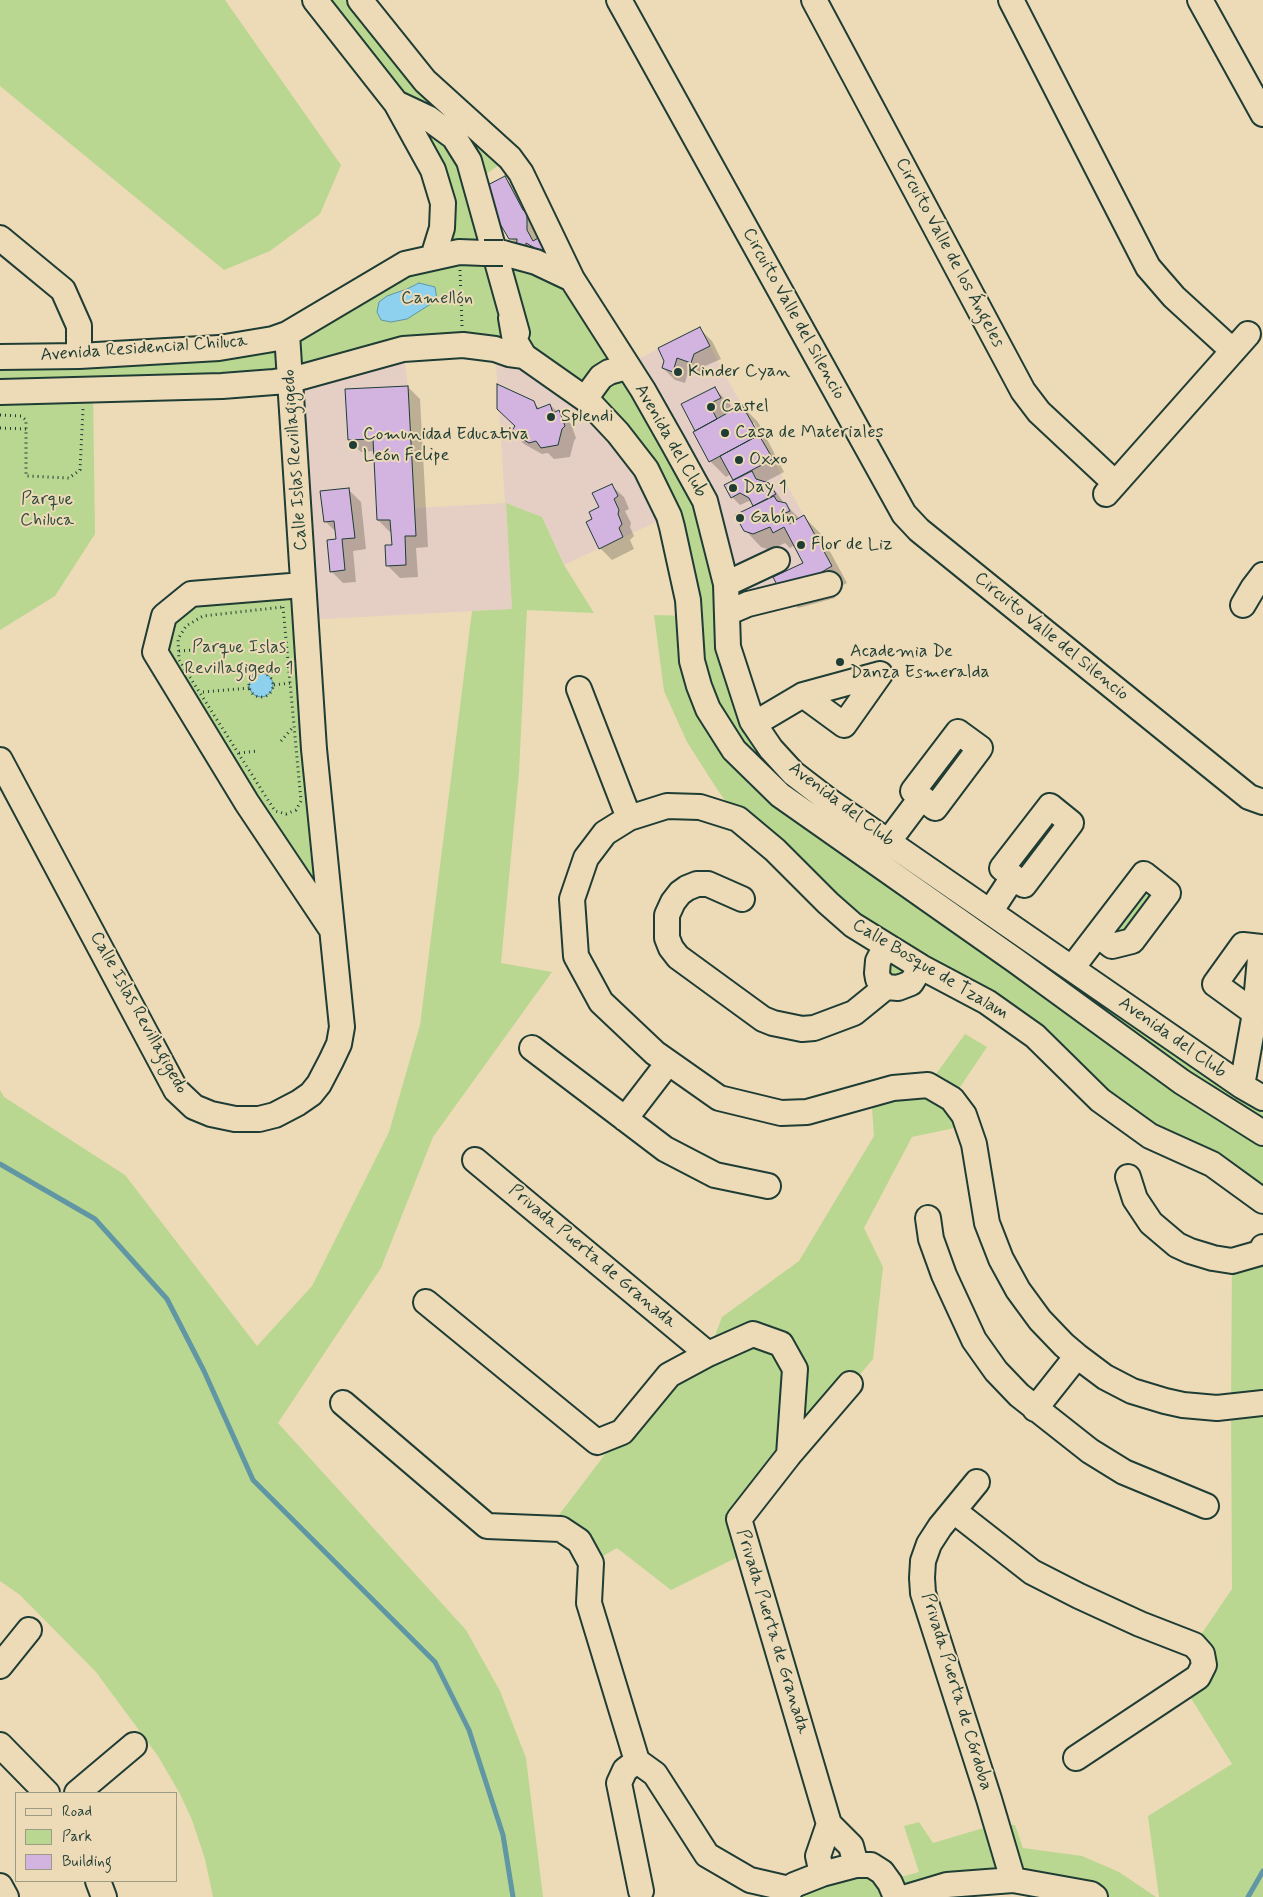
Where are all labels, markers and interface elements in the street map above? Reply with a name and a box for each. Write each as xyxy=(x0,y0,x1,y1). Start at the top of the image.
street label: Circuito Valle de los Ángeles xyxy=(890,154,1008,352)
street label: Circuito Valle del Silencio xyxy=(737,224,849,404)
park label: Camellón xyxy=(401,288,473,310)
street label: Avenida Residencial Chiluca xyxy=(40,331,248,367)
place label: Kinder Cyan xyxy=(688,361,790,383)
marker: Kinder Cyan xyxy=(672,366,684,378)
street label: Calle Islas Revillagigedo xyxy=(279,368,313,552)
street label: Avenida del Club xyxy=(629,381,711,501)
place label: Castel xyxy=(721,396,769,418)
marker: Castel xyxy=(705,401,717,413)
place label: Splendi xyxy=(561,406,613,428)
marker: Splendi xyxy=(545,411,557,423)
place label: Casa de Materiales xyxy=(735,422,884,444)
place label: Comunidad Educativa León Felipe xyxy=(363,424,529,466)
marker: Casa de Materiales xyxy=(719,427,731,439)
marker: Comunidad Educativa León Felipe xyxy=(347,439,359,451)
place label: Oxxo xyxy=(749,449,787,471)
marker: Oxxo xyxy=(733,454,745,466)
place label: Day 1 xyxy=(743,477,787,499)
marker: Day 1 xyxy=(727,482,739,494)
park label: Parque Chiluca xyxy=(20,489,74,532)
place label: Gabín xyxy=(750,507,795,529)
marker: Gabín xyxy=(734,512,746,524)
place label: Flor de Liz xyxy=(811,534,893,556)
marker: Flor de Liz xyxy=(795,539,807,551)
street label: Circuito Valle del Silencio xyxy=(969,568,1133,706)
park label: Parque Islas Revillagigedo 1 xyxy=(184,637,294,680)
place label: Academia De Danza Esmeralda xyxy=(850,641,990,684)
marker: Academia De Danza Esmeralda xyxy=(834,656,846,668)
street label: Avenida del Club xyxy=(784,758,898,852)
street label: Calle Bosque de Tzalam xyxy=(848,915,1012,1025)
street label: Calle Islas Revillagigedo xyxy=(84,928,192,1098)
street label: Avenida del Club xyxy=(1114,993,1230,1083)
street label: Privada Puerta de Granada xyxy=(504,1180,680,1334)
street label: Privada Puerta de Granada xyxy=(731,1527,813,1737)
street label: Privada Puerta de Córdoba xyxy=(916,1591,996,1793)
legend xyxy=(15,1792,178,1882)
text: Road xyxy=(62,1802,92,1822)
text: Park xyxy=(62,1827,92,1847)
text: Building xyxy=(62,1852,112,1872)

